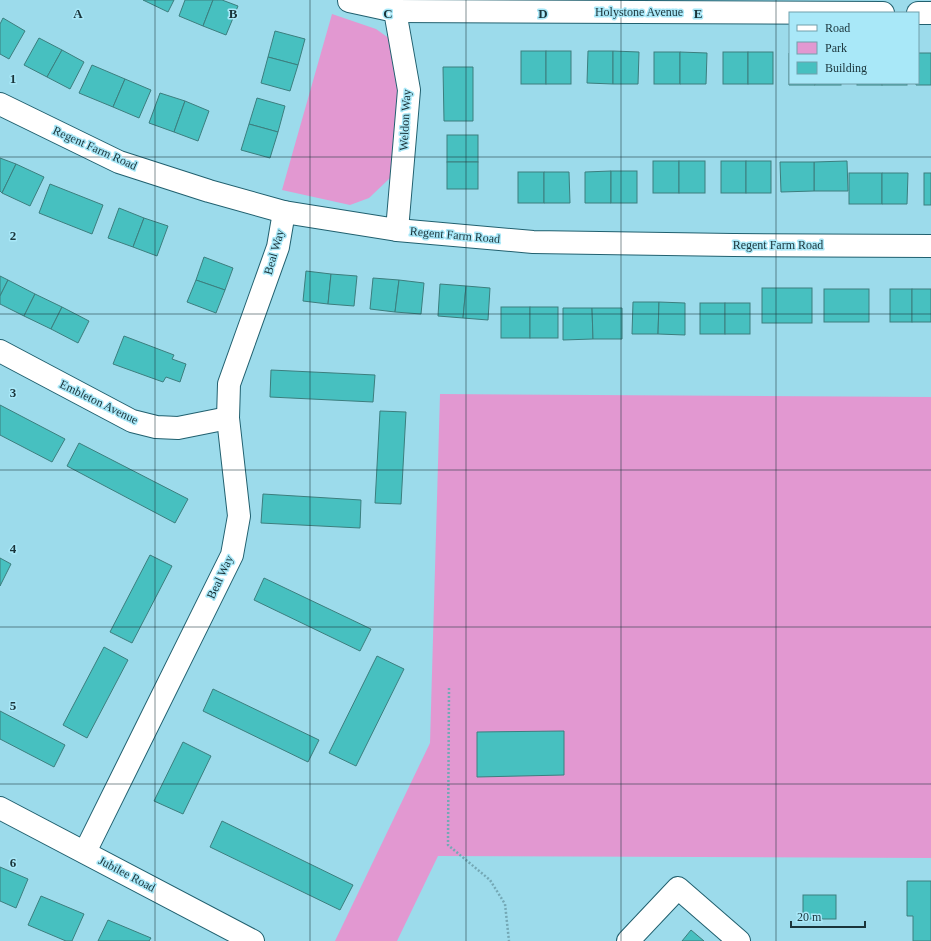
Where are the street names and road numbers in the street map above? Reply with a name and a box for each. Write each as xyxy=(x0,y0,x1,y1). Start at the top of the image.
street label: Holystone Avenue xyxy=(595,5,683,19)
street label: Weldon Way xyxy=(396,89,414,151)
street label: Regent Farm Road xyxy=(51,123,139,173)
street label: Regent Farm Road xyxy=(409,224,501,246)
street label: Beal Way xyxy=(261,228,287,276)
street label: Regent Farm Road xyxy=(733,238,823,252)
street label: Embleton Avenue xyxy=(58,377,140,427)
street label: Beal Way xyxy=(204,553,236,601)
street label: Jubilee Road xyxy=(96,853,158,895)

